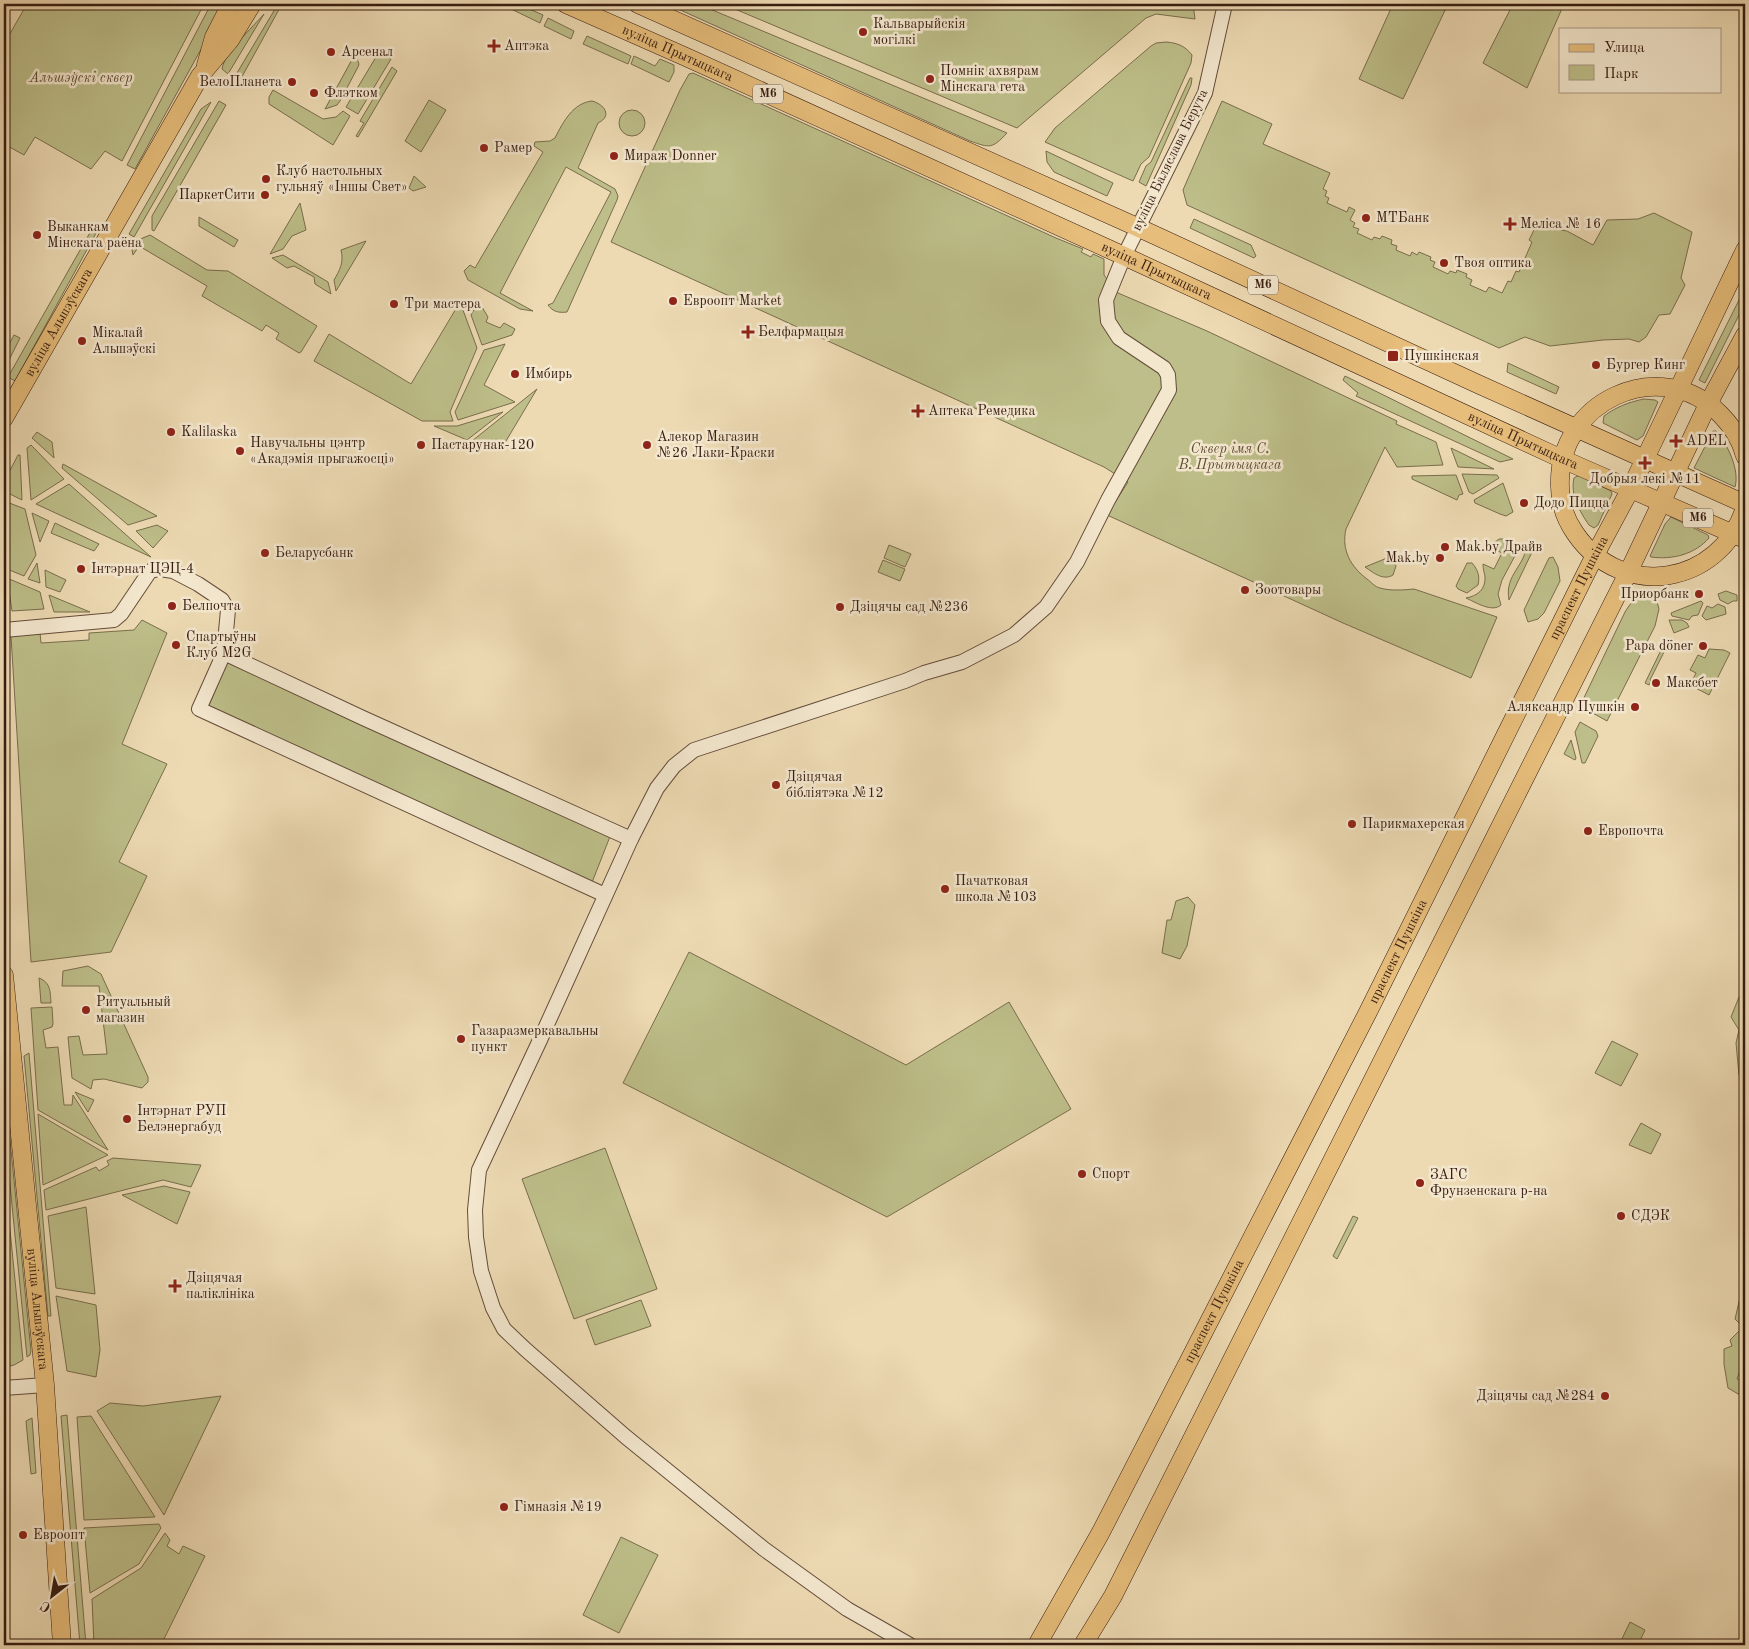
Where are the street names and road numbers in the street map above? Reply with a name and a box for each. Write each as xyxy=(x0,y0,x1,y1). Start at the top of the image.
street label: вуліца Прытыцкага xyxy=(620,23,735,84)
road number: М6 xyxy=(753,85,783,104)
street label: вуліца Баляслава Берута xyxy=(1130,87,1210,233)
street label: вуліца Прытыцкага xyxy=(1099,240,1214,303)
street label: вуліца Альшэўскага xyxy=(22,266,95,379)
road number: М6 xyxy=(1248,276,1278,294)
street label: вуліца Прытыцкага xyxy=(1466,409,1580,472)
road number: М6 xyxy=(1683,508,1713,528)
street label: праспект Пушкіна xyxy=(1547,534,1611,642)
street label: праспект Пушкіна xyxy=(1366,897,1430,1006)
street label: вуліца Альшэўскага xyxy=(24,1248,50,1371)
street label: праспект Пушкіна xyxy=(1182,1257,1247,1365)

